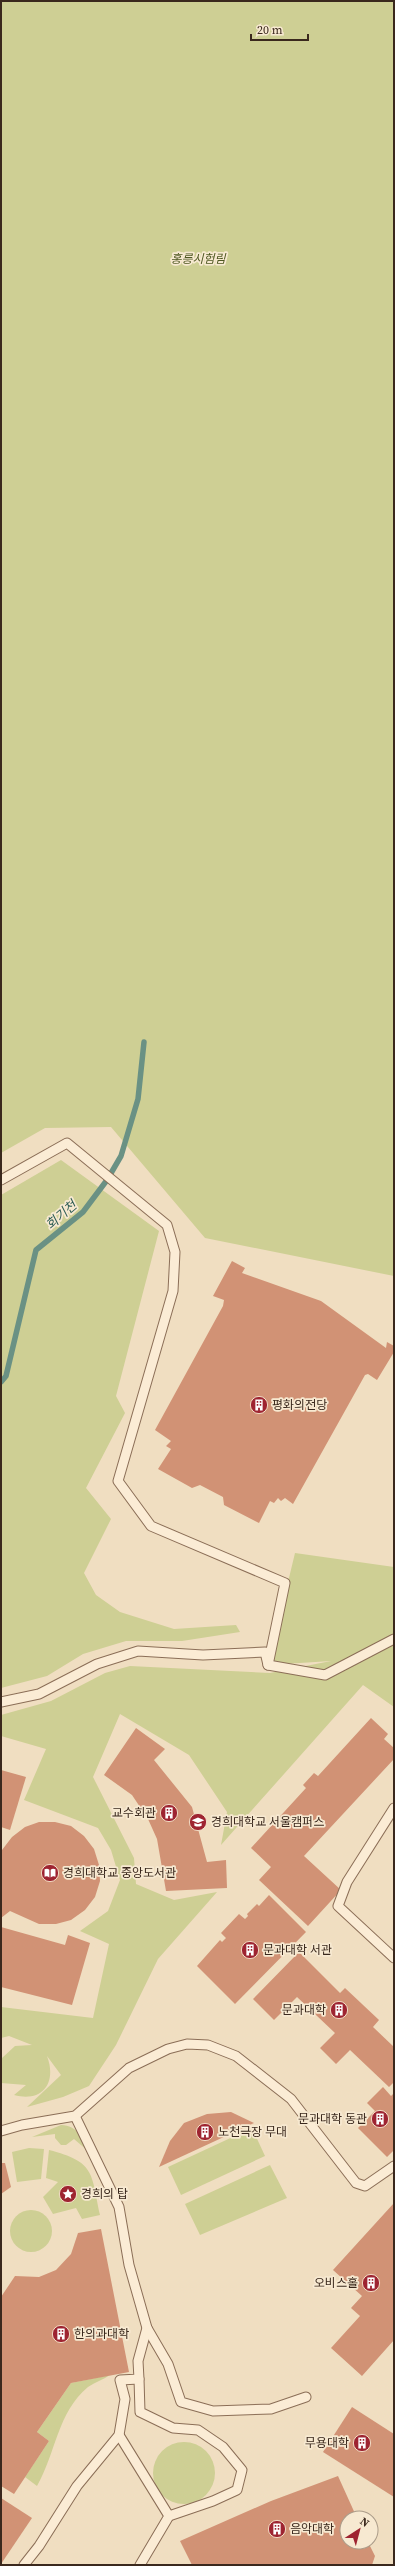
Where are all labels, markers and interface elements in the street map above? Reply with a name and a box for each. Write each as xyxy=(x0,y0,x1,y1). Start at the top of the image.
scale bar xyxy=(251,16,308,42)
text: 20 m xyxy=(257,22,283,38)
park label: 홍릉시험림 xyxy=(170,251,227,267)
water label: 회기천 xyxy=(42,1196,81,1233)
building icon: 평화의전당 xyxy=(249,1395,269,1415)
place label: 평화의전당 xyxy=(272,1397,327,1413)
building icon: 교수회관 xyxy=(159,1803,179,1823)
place label: 교수회관 xyxy=(112,1805,156,1821)
school or university icon: 경희대학교 서울캠퍼스 xyxy=(188,1812,208,1832)
place label: 경희대학교 서울캠퍼스 xyxy=(211,1814,324,1830)
library icon: 경희대학교 중앙도서관 xyxy=(40,1863,60,1883)
place label: 경희대학교 중앙도서관 xyxy=(63,1865,176,1881)
building icon: 문과대학 서관 xyxy=(240,1940,260,1960)
place label: 문과대학 서관 xyxy=(263,1942,332,1958)
building icon: 문과대학 xyxy=(329,2000,349,2020)
place label: 문과대학 xyxy=(282,2002,326,2018)
building icon: 문과대학 동관 xyxy=(370,2109,390,2129)
place label: 문과대학 동관 xyxy=(298,2111,367,2127)
building icon: 노천극장 무대 xyxy=(195,2122,215,2142)
place label: 노천극장 무대 xyxy=(218,2124,287,2140)
place icon: 경희의 탑 xyxy=(58,2184,78,2204)
place label: 경희의 탑 xyxy=(81,2186,128,2202)
building icon: 오비스홀 xyxy=(361,2273,381,2293)
place label: 오비스홀 xyxy=(314,2275,358,2291)
building icon: 한의과대학 xyxy=(51,2324,71,2344)
place label: 한의과대학 xyxy=(74,2326,129,2342)
building icon: 무용대학 xyxy=(352,2433,372,2453)
place label: 무용대학 xyxy=(305,2435,349,2451)
north arrow xyxy=(339,2510,379,2550)
text: N xyxy=(357,2514,372,2531)
building icon: 음악대학 xyxy=(267,2519,287,2539)
place label: 음악대학 xyxy=(290,2521,334,2537)

